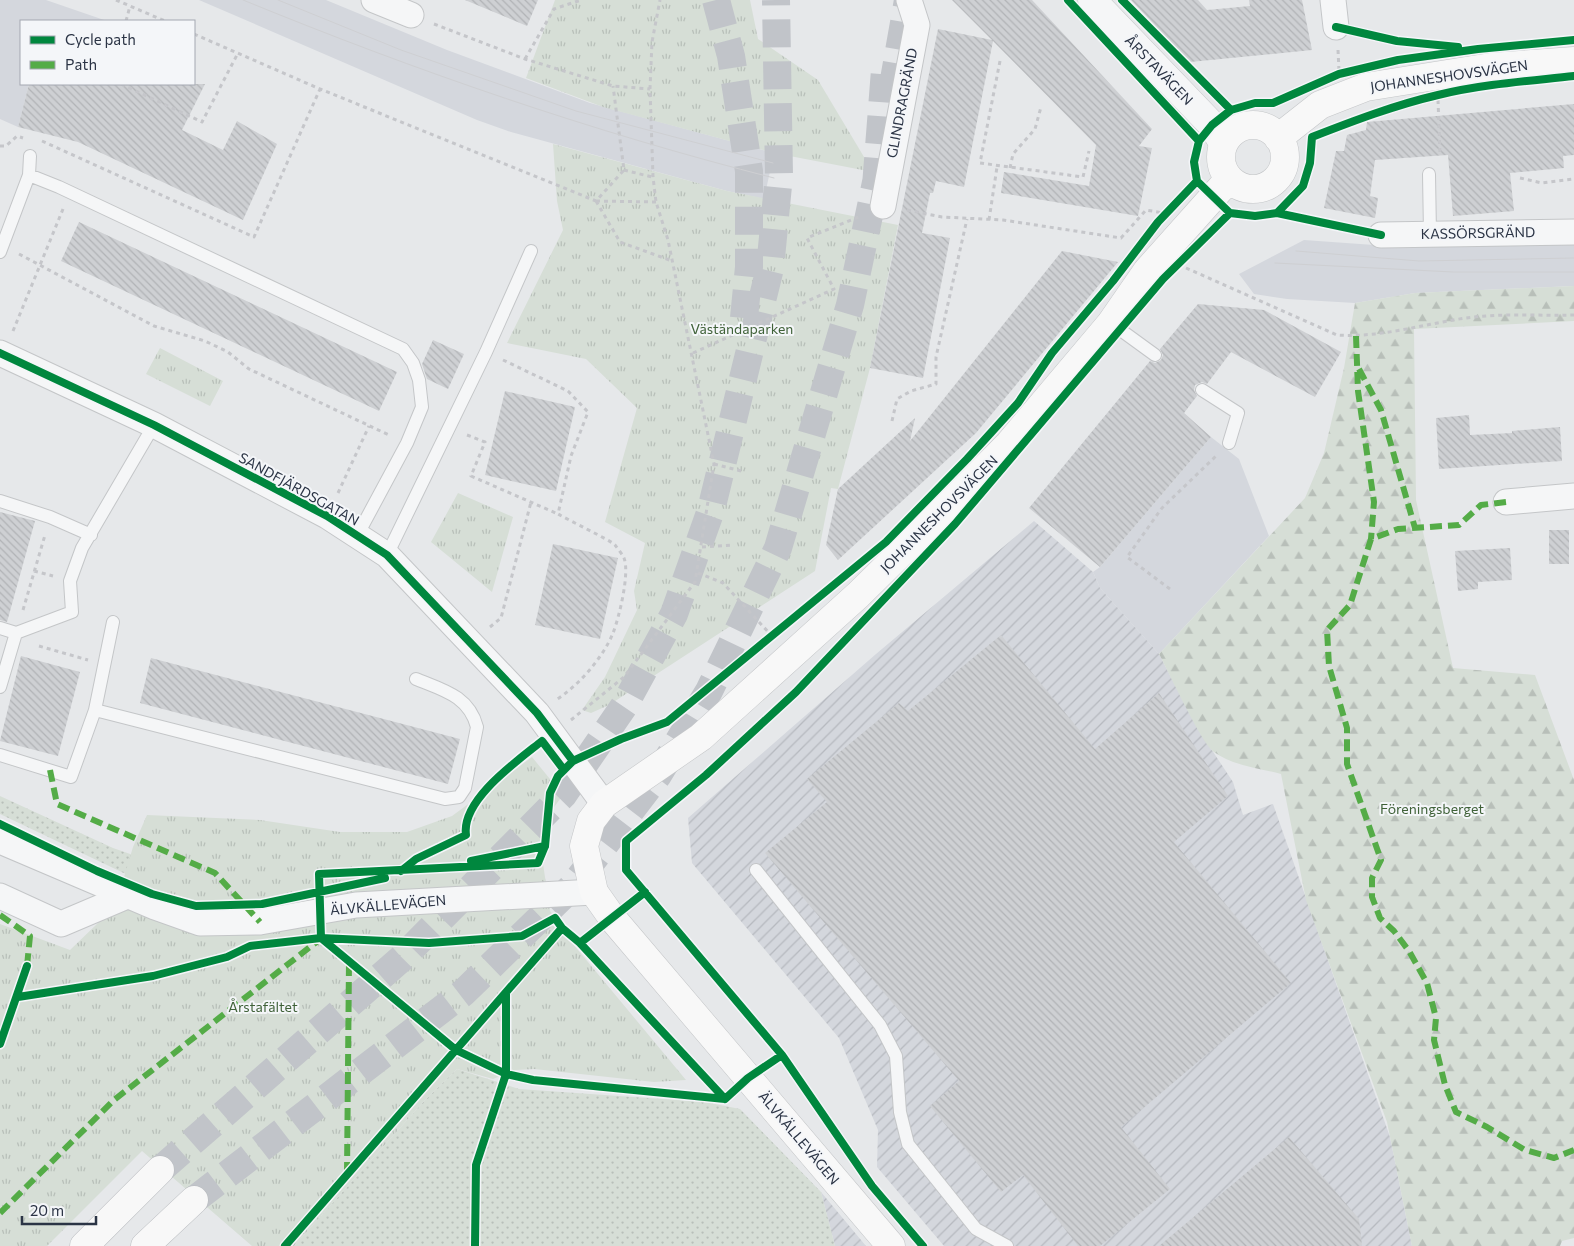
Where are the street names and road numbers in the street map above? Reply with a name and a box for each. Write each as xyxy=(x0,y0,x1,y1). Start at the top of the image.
street label: ÅRSTAVÄGEN xyxy=(1122,31,1197,108)
street label: GLINDRAGRÄND xyxy=(882,46,921,159)
street label: JOHANNESHOVSVÄGEN xyxy=(1369,56,1529,95)
street label: KASSÖRSGRÄND xyxy=(1421,223,1535,242)
street label: SANDFJÄRDSGATAN xyxy=(236,448,362,529)
street label: JOHANNESHOVSVÄGEN xyxy=(876,451,1001,576)
street label: ÄLVKÄLLEVÄGEN xyxy=(329,891,447,918)
street label: ÄLVKÄLLEVÄGEN xyxy=(755,1088,843,1188)

